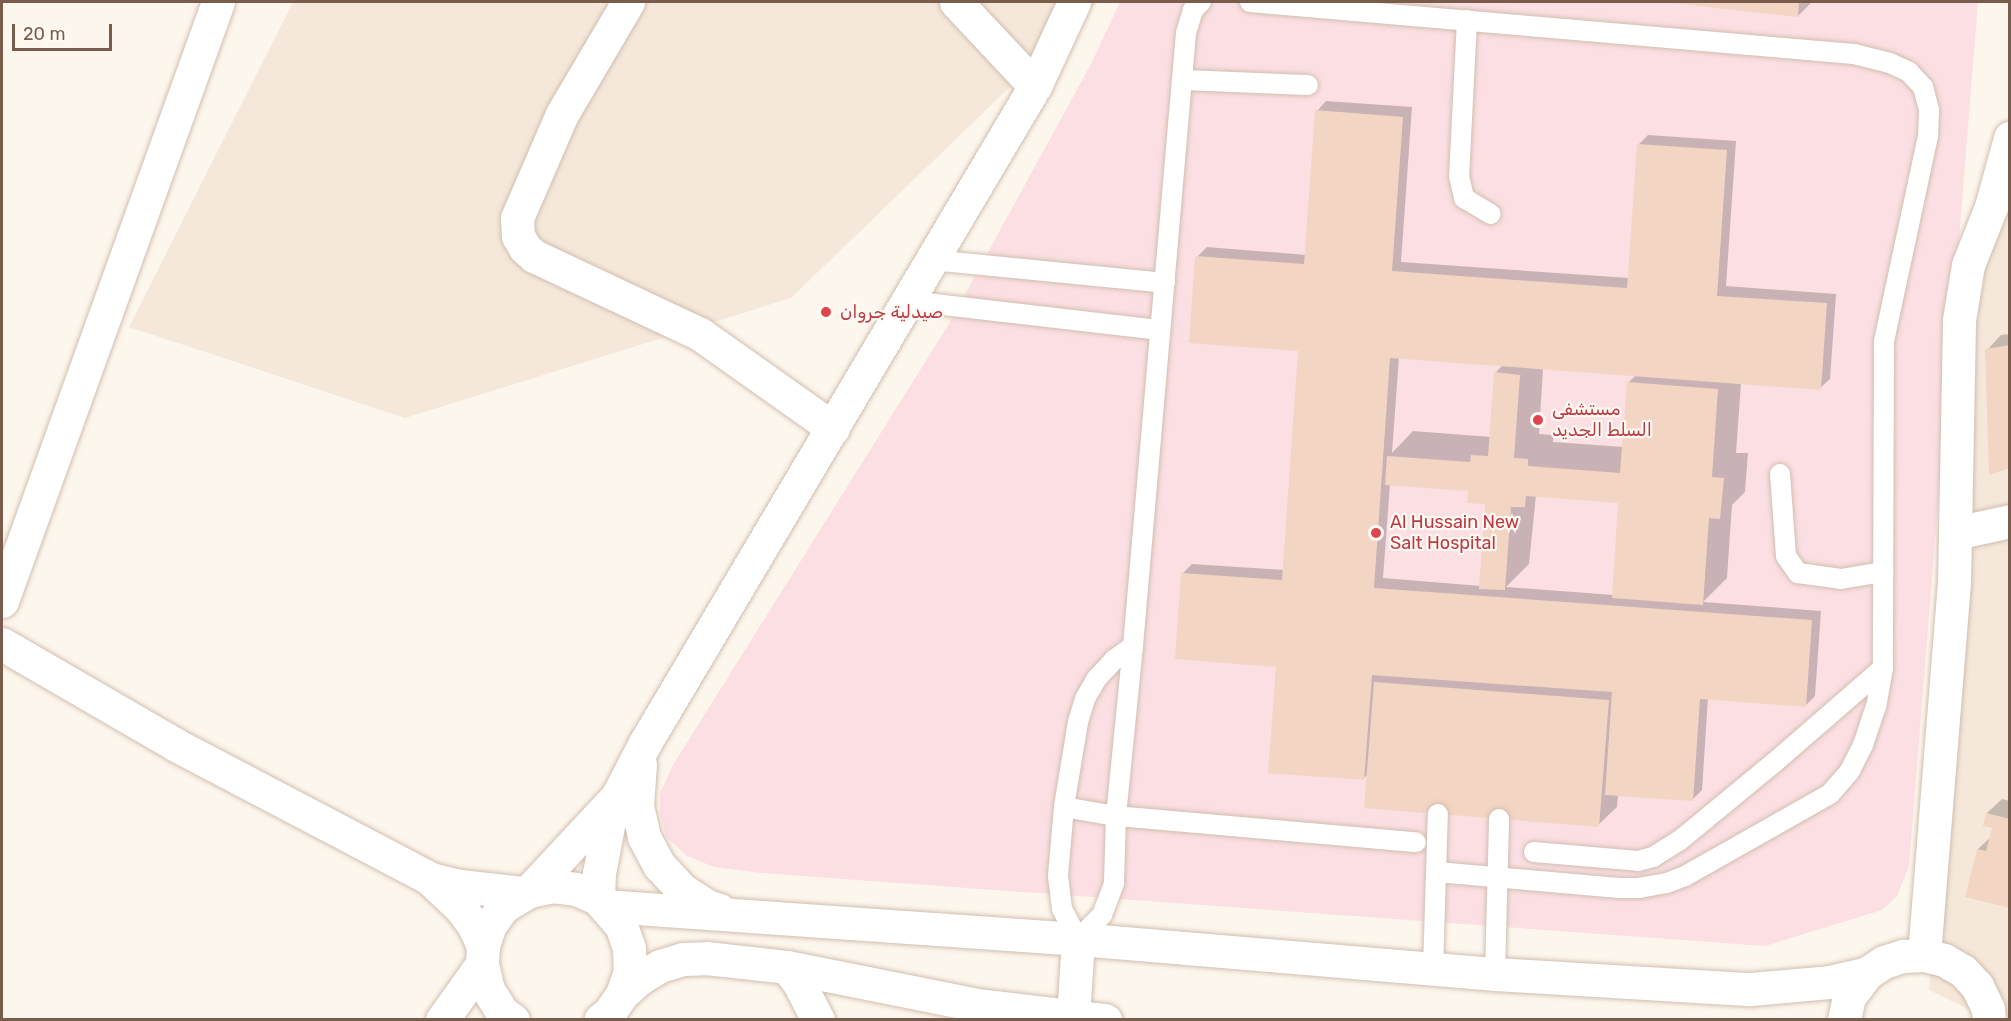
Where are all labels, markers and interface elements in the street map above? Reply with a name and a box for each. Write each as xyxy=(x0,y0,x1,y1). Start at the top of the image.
scale bar xyxy=(15,12,116,50)
text: 20 m xyxy=(23,23,65,45)
place label: صيدلية جروان xyxy=(840,301,943,323)
marker: صيدلية جروان xyxy=(817,303,835,321)
place label: مستشفى السلط الجديد xyxy=(1552,399,1652,442)
marker: مستشفى السلط الجديد xyxy=(1529,411,1547,429)
place label: Al Hussain New Salt Hospital xyxy=(1390,512,1519,554)
marker: Al Hussain New Salt Hospital xyxy=(1367,524,1385,542)

